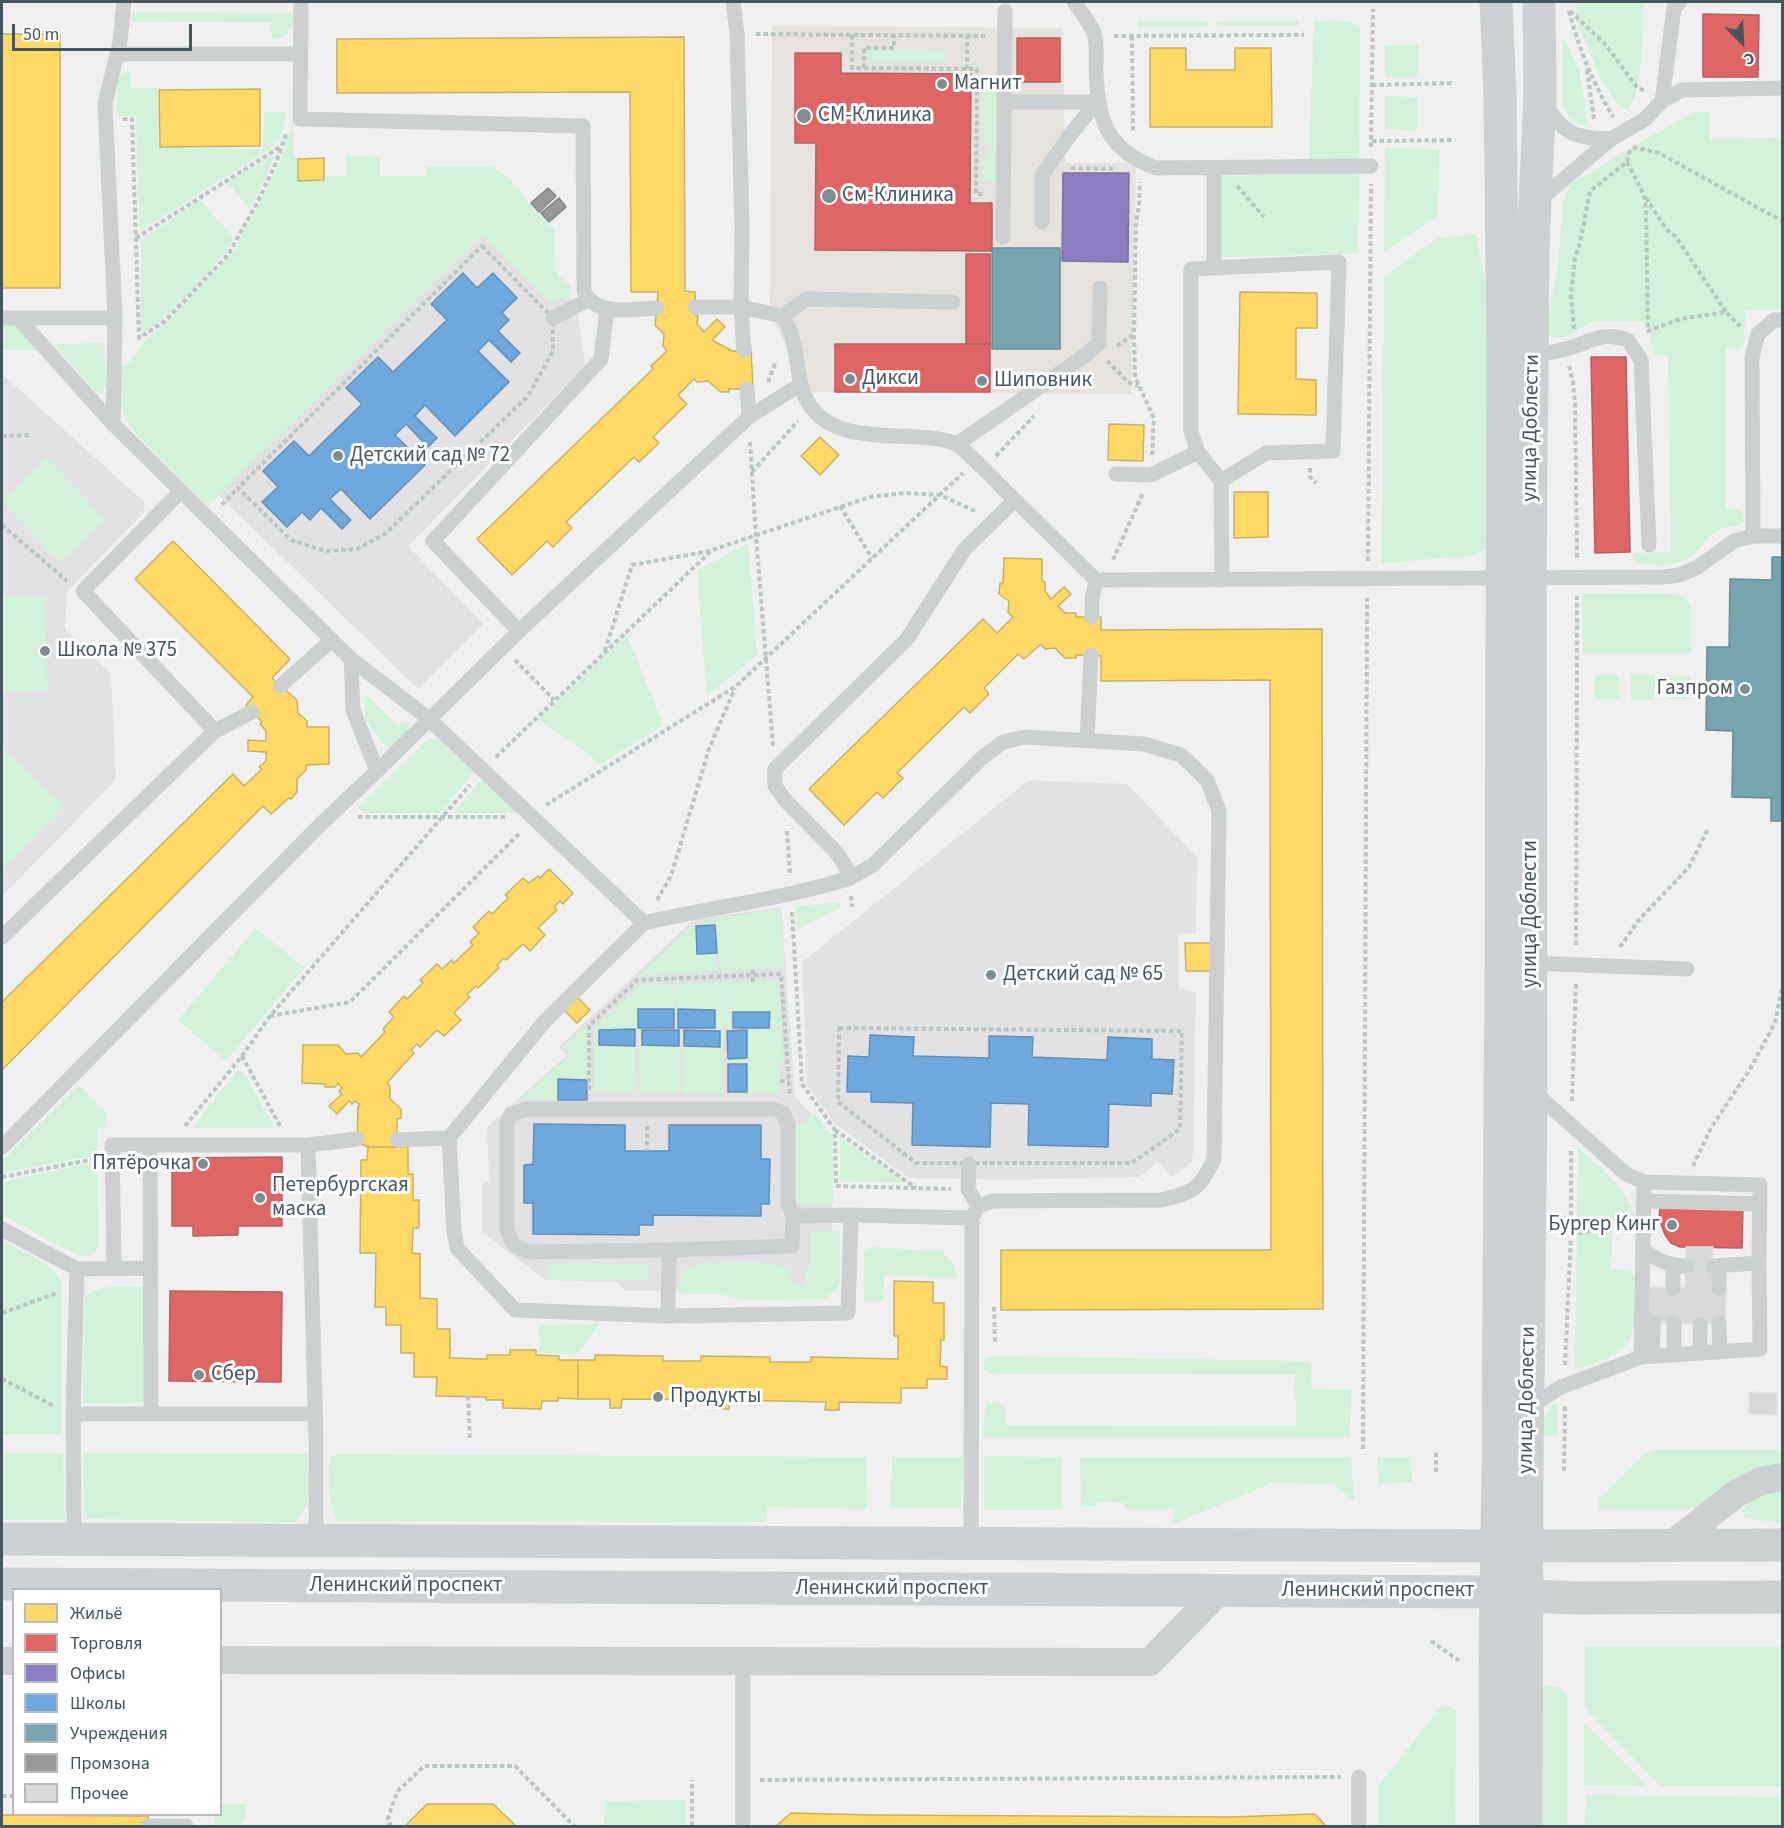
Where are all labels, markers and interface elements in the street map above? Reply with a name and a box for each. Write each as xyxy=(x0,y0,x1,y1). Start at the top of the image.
scale bar xyxy=(15,12,195,50)
north arrow xyxy=(1712,12,1772,72)
text: 50 m xyxy=(23,22,59,47)
text: С xyxy=(1741,47,1758,70)
place label: Магнит xyxy=(954,71,1022,97)
marker: Магнит xyxy=(935,77,949,91)
place label: СМ-Клиника xyxy=(818,103,932,129)
marker: СМ-Клиника xyxy=(795,107,813,125)
place label: См-Клиника xyxy=(842,183,954,209)
marker: См-Клиника xyxy=(820,187,838,205)
street label: улица Доблести xyxy=(1518,354,1546,502)
place label: Дикси xyxy=(862,366,919,392)
place label: Шиповник xyxy=(994,368,1092,394)
marker: Дикси xyxy=(843,372,857,386)
marker: Шиповник xyxy=(975,374,989,388)
place label: Детский сад № 72 xyxy=(350,443,510,469)
marker: Детский сад № 72 xyxy=(331,449,345,463)
place label: Школа № 375 xyxy=(57,638,177,664)
marker: Школа № 375 xyxy=(38,644,52,658)
place label: Газпром xyxy=(1656,676,1733,702)
marker: Газпром xyxy=(1738,682,1752,696)
street label: улица Доблести xyxy=(1518,840,1544,988)
place label: Детский сад № 65 xyxy=(1003,962,1163,988)
marker: Детский сад № 65 xyxy=(984,968,998,982)
place label: Пятёрочка xyxy=(92,1151,191,1177)
marker: Пятёрочка xyxy=(196,1157,210,1171)
place label: Петербургская маска xyxy=(272,1173,409,1223)
marker: Петербургская маска xyxy=(253,1191,267,1205)
place label: Бургер Кинг xyxy=(1548,1212,1660,1238)
marker: Бургер Кинг xyxy=(1665,1218,1679,1232)
street label: улица Доблести xyxy=(1514,1326,1542,1474)
place label: Сбер xyxy=(211,1362,256,1388)
marker: Сбер xyxy=(192,1368,206,1382)
place label: Продукты xyxy=(670,1384,761,1410)
marker: Продукты xyxy=(651,1390,665,1404)
street label: Ленинский проспект xyxy=(310,1573,502,1599)
street label: Ленинский проспект xyxy=(796,1576,988,1602)
street label: Ленинский проспект xyxy=(1282,1578,1474,1604)
legend xyxy=(12,1588,222,1816)
text: Жильё xyxy=(70,1601,122,1626)
text: Торговля xyxy=(70,1631,143,1656)
text: Офисы xyxy=(70,1661,126,1686)
text: Школы xyxy=(70,1691,126,1716)
text: Учреждения xyxy=(70,1721,168,1746)
text: Промзона xyxy=(70,1751,150,1776)
text: Прочее xyxy=(70,1781,128,1806)

